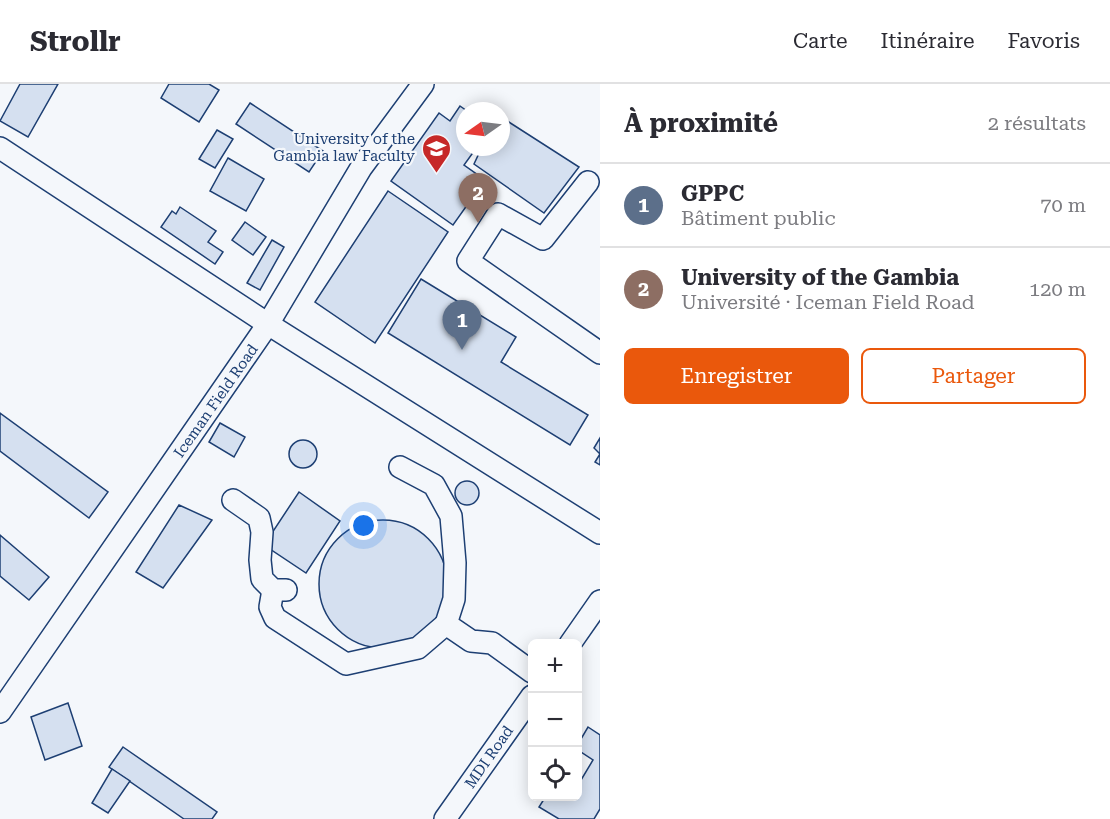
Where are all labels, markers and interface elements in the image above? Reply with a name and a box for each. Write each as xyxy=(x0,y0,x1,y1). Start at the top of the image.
text: Strollr xyxy=(30,25,121,58)
text: Carte xyxy=(793,29,848,53)
text: Itinéraire xyxy=(881,29,975,53)
text: Favoris xyxy=(1008,29,1080,53)
north arrow xyxy=(456,102,510,156)
text: À proximité xyxy=(624,108,778,138)
text: 2 résultats xyxy=(988,111,1086,135)
place label: University of the Gambia law Faculty xyxy=(273,130,415,165)
school or university icon: University of the Gambia law Faculty xyxy=(420,132,452,174)
pin: 2 xyxy=(458,174,498,223)
text: GPPC xyxy=(681,181,744,206)
text: 1 xyxy=(638,193,649,217)
text: 70 m xyxy=(1040,193,1086,217)
text: Bâtiment public xyxy=(681,206,836,230)
text: University of the Gambia xyxy=(681,265,959,290)
text: 2 xyxy=(638,277,649,301)
text: 120 m xyxy=(1029,277,1086,301)
text: Université · Iceman Field Road xyxy=(681,290,974,314)
pin: 1 xyxy=(442,300,482,350)
street label: Iceman Field Road xyxy=(170,341,262,461)
button: Enregistrer xyxy=(624,348,849,404)
button: Partager xyxy=(861,348,1086,404)
your location xyxy=(349,511,378,540)
map controls xyxy=(528,639,582,801)
button: + xyxy=(528,639,582,693)
button: − xyxy=(528,693,582,747)
street label: MDI Road xyxy=(461,722,517,792)
button: locate xyxy=(528,747,582,801)

